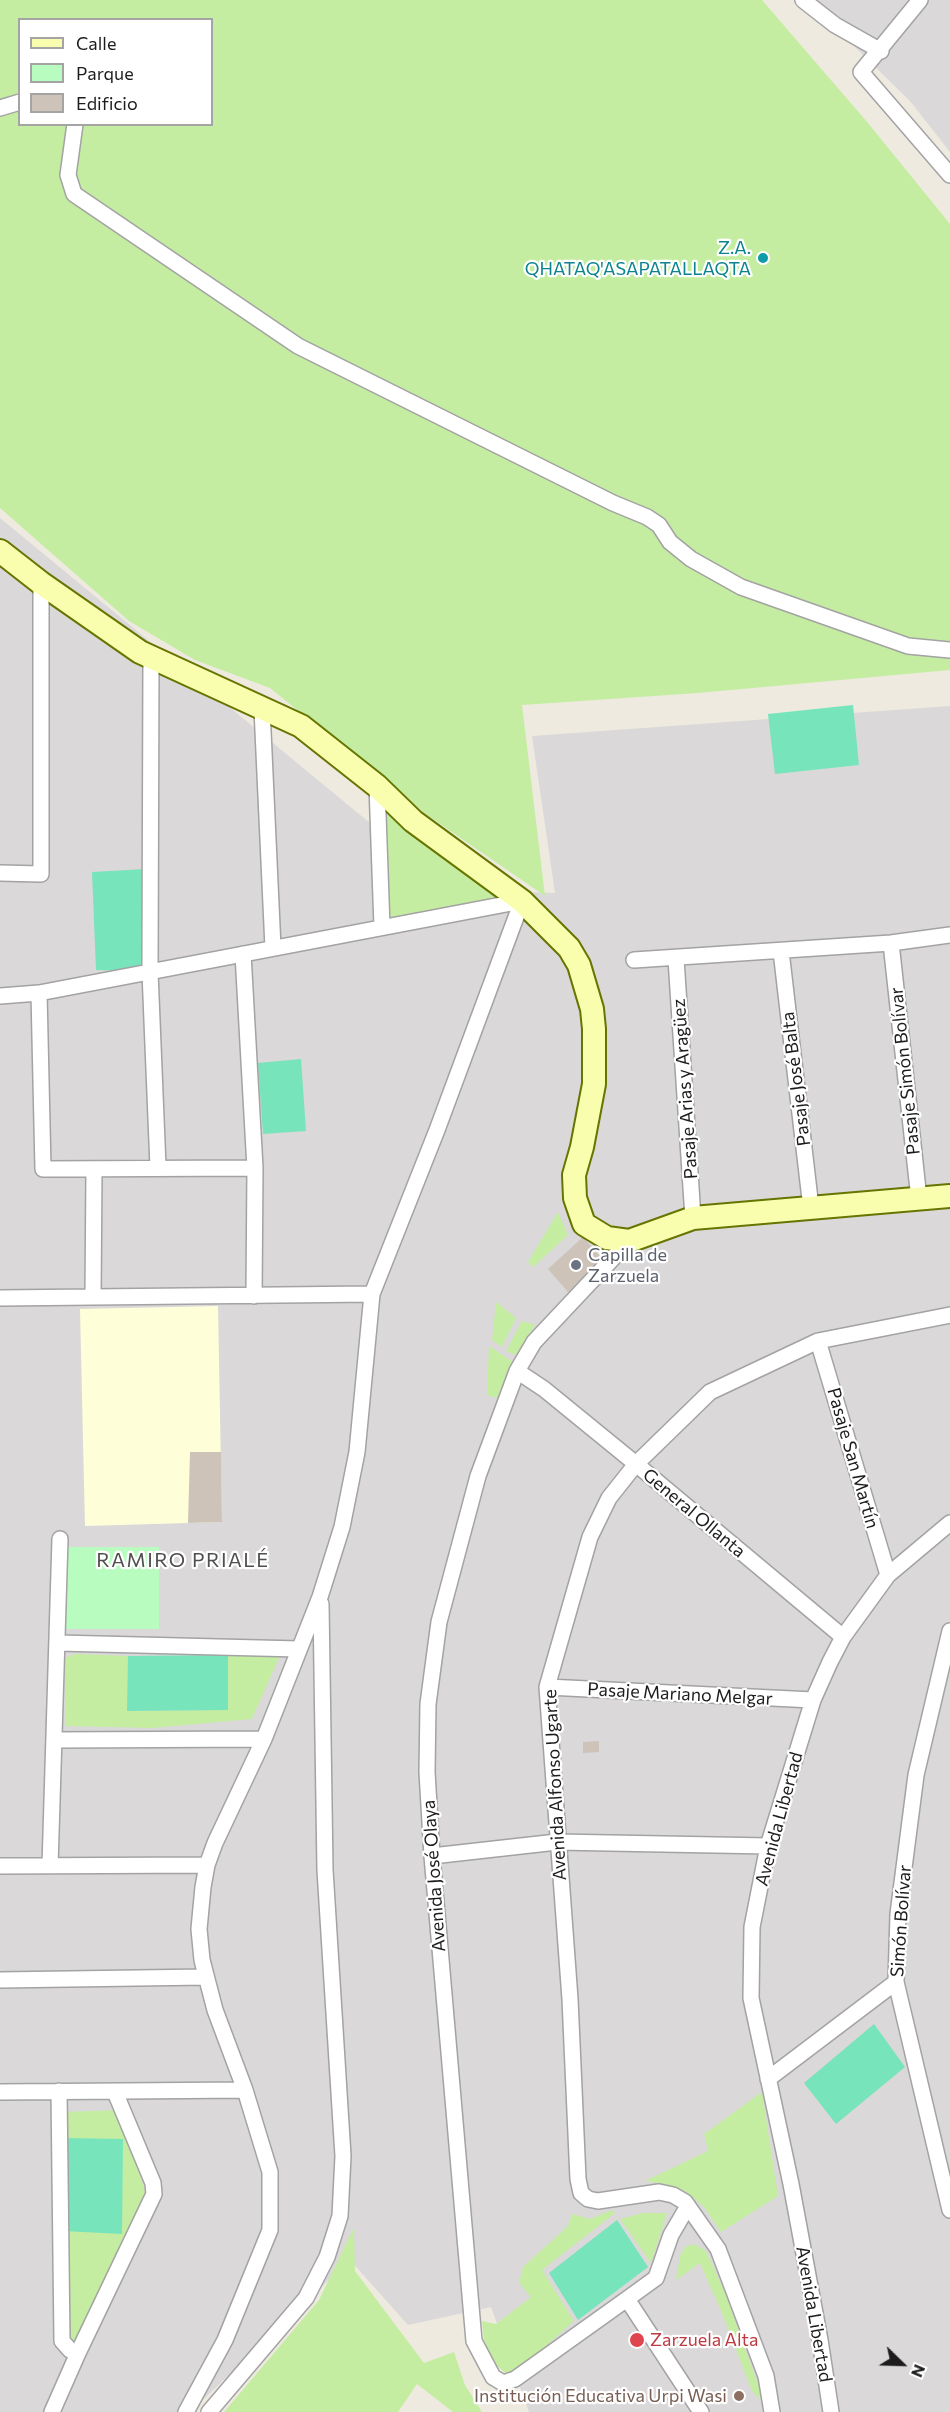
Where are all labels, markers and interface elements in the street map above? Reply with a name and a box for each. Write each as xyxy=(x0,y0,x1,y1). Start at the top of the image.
legend xyxy=(18,18,213,126)
text: Calle xyxy=(76,32,116,54)
text: Parque xyxy=(76,62,134,84)
text: Edificio xyxy=(76,92,138,114)
place label: Z.A. QHATAQ'ASAPATALLAQTA xyxy=(525,237,751,280)
marker: Z.A. QHATAQ'ASAPATALLAQTA xyxy=(756,251,770,265)
street label: Pasaje Simón Bolívar xyxy=(885,986,925,1156)
street label: Pasaje Arias y Aragüez xyxy=(668,998,702,1180)
street label: Pasaje José Balta xyxy=(777,1011,815,1147)
place label: Capilla de Zarzuela xyxy=(588,1244,667,1286)
marker: Capilla de Zarzuela xyxy=(569,1258,583,1272)
street label: Pasaje San Martín xyxy=(823,1385,883,1531)
street label: General Ollanta xyxy=(638,1464,750,1562)
district label: RAMIRO PRIALÉ xyxy=(96,1548,270,1572)
street label: Pasaje Mariano Melgar xyxy=(587,1678,773,1710)
street label: Avenida Alfonso Ugarte xyxy=(539,1689,571,1881)
street label: Avenida Libertad xyxy=(751,1750,807,1888)
street label: Avenida José Olaya xyxy=(418,1799,450,1953)
street label: Simón Bolívar xyxy=(886,1864,916,1978)
street label: Avenida Libertad xyxy=(791,2244,837,2384)
place label: Zarzuela Alta xyxy=(650,2329,758,2351)
marker: Zarzuela Alta xyxy=(628,2331,646,2349)
north arrow xyxy=(872,2334,932,2394)
text: N xyxy=(908,2362,930,2380)
place label: Institución Educativa Urpi Wasi xyxy=(474,2385,727,2407)
marker: Institución Educativa Urpi Wasi xyxy=(732,2389,746,2403)

